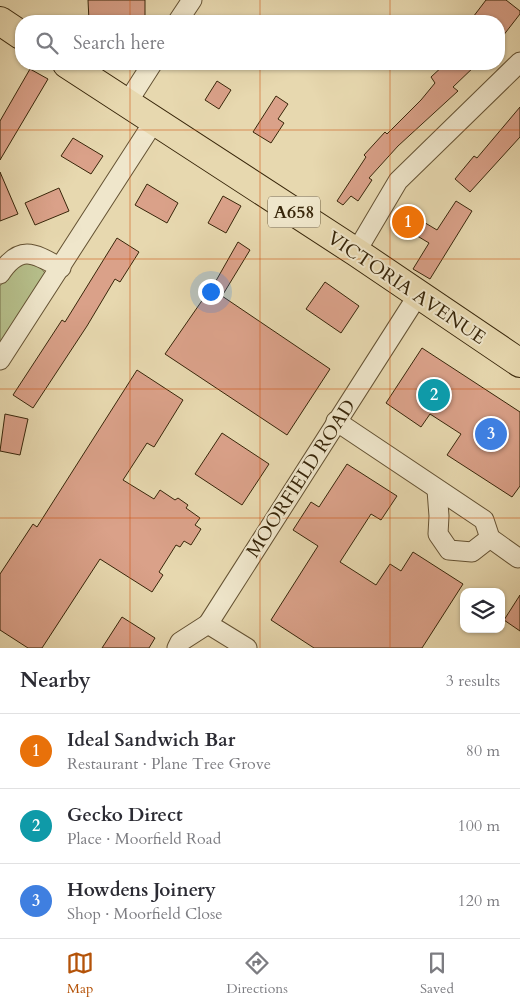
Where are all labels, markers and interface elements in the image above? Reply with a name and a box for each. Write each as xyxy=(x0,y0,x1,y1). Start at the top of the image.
search box xyxy=(15,15,505,70)
icon: search xyxy=(33,29,61,57)
text: Search here xyxy=(73,30,165,56)
road number: A658 xyxy=(268,196,320,228)
pin: 1 xyxy=(392,203,424,241)
street label: VICTORIA AVENUE xyxy=(322,225,491,351)
your location xyxy=(198,279,224,305)
pin: 2 xyxy=(418,376,450,414)
street label: MOORFIELD ROAD xyxy=(240,395,362,563)
pin: 3 xyxy=(475,415,507,453)
map controls xyxy=(460,588,505,633)
button: layers xyxy=(460,588,505,633)
text: Nearby xyxy=(20,666,91,695)
text: 3 results xyxy=(446,670,500,692)
text: Ideal Sandwich Bar xyxy=(67,727,235,753)
text: 1 xyxy=(32,740,40,762)
text: 80 m xyxy=(466,740,500,762)
text: Restaurant · Plane Tree Grove xyxy=(67,753,271,775)
text: Gecko Direct xyxy=(67,802,183,828)
text: 2 xyxy=(32,815,40,837)
text: 100 m xyxy=(458,815,500,837)
text: Place · Moorfield Road xyxy=(67,828,221,850)
text: Howdens Joinery xyxy=(67,877,216,903)
text: 3 xyxy=(32,890,40,912)
text: 120 m xyxy=(458,890,500,912)
text: Shop · Moorfield Close xyxy=(67,903,223,925)
tab: Map xyxy=(66,949,94,998)
tab: Directions xyxy=(226,949,288,998)
tab: Saved xyxy=(420,949,454,998)

